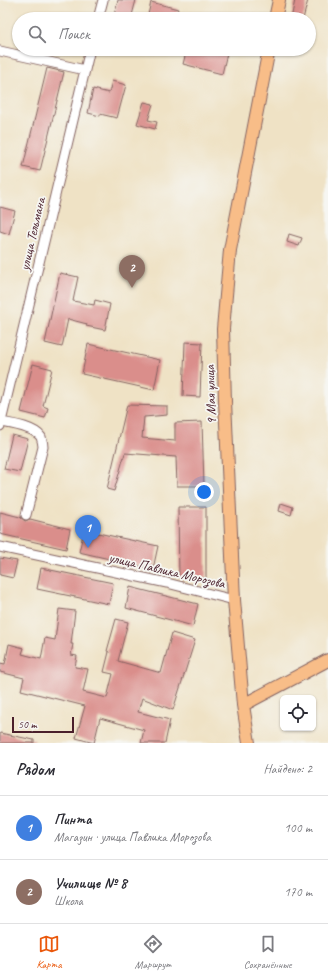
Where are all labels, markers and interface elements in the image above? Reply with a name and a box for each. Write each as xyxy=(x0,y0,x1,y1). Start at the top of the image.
search box xyxy=(12,12,316,56)
icon: search xyxy=(26,23,48,45)
text: Поиск xyxy=(58,25,90,44)
street label: улица Тельмана xyxy=(16,195,49,273)
pin: 2 xyxy=(119,255,145,288)
street label: 9 Мая улица xyxy=(201,364,220,425)
your location xyxy=(194,482,214,502)
pin: 1 xyxy=(75,515,101,548)
street label: улица Павлика Морозова xyxy=(106,549,227,592)
map controls xyxy=(280,695,316,731)
button: locate xyxy=(280,695,316,731)
scale bar xyxy=(12,715,74,734)
text: 50 m xyxy=(18,717,37,731)
text: Рядом xyxy=(16,759,54,780)
text: Найдено: 2 xyxy=(264,761,312,777)
text: Пинта xyxy=(54,810,92,829)
text: 1 xyxy=(26,820,32,836)
text: 100 m xyxy=(284,820,312,836)
text: Магазин · улица Павлика Морозова xyxy=(54,829,211,845)
text: Училище № 8 xyxy=(54,874,127,893)
text: 2 xyxy=(26,884,32,900)
text: 170 m xyxy=(284,884,312,900)
text: Школа xyxy=(54,893,83,909)
tab: Карта xyxy=(36,933,62,971)
tab: Маршрут xyxy=(135,933,171,971)
tab: Сохранённые xyxy=(244,933,292,971)

